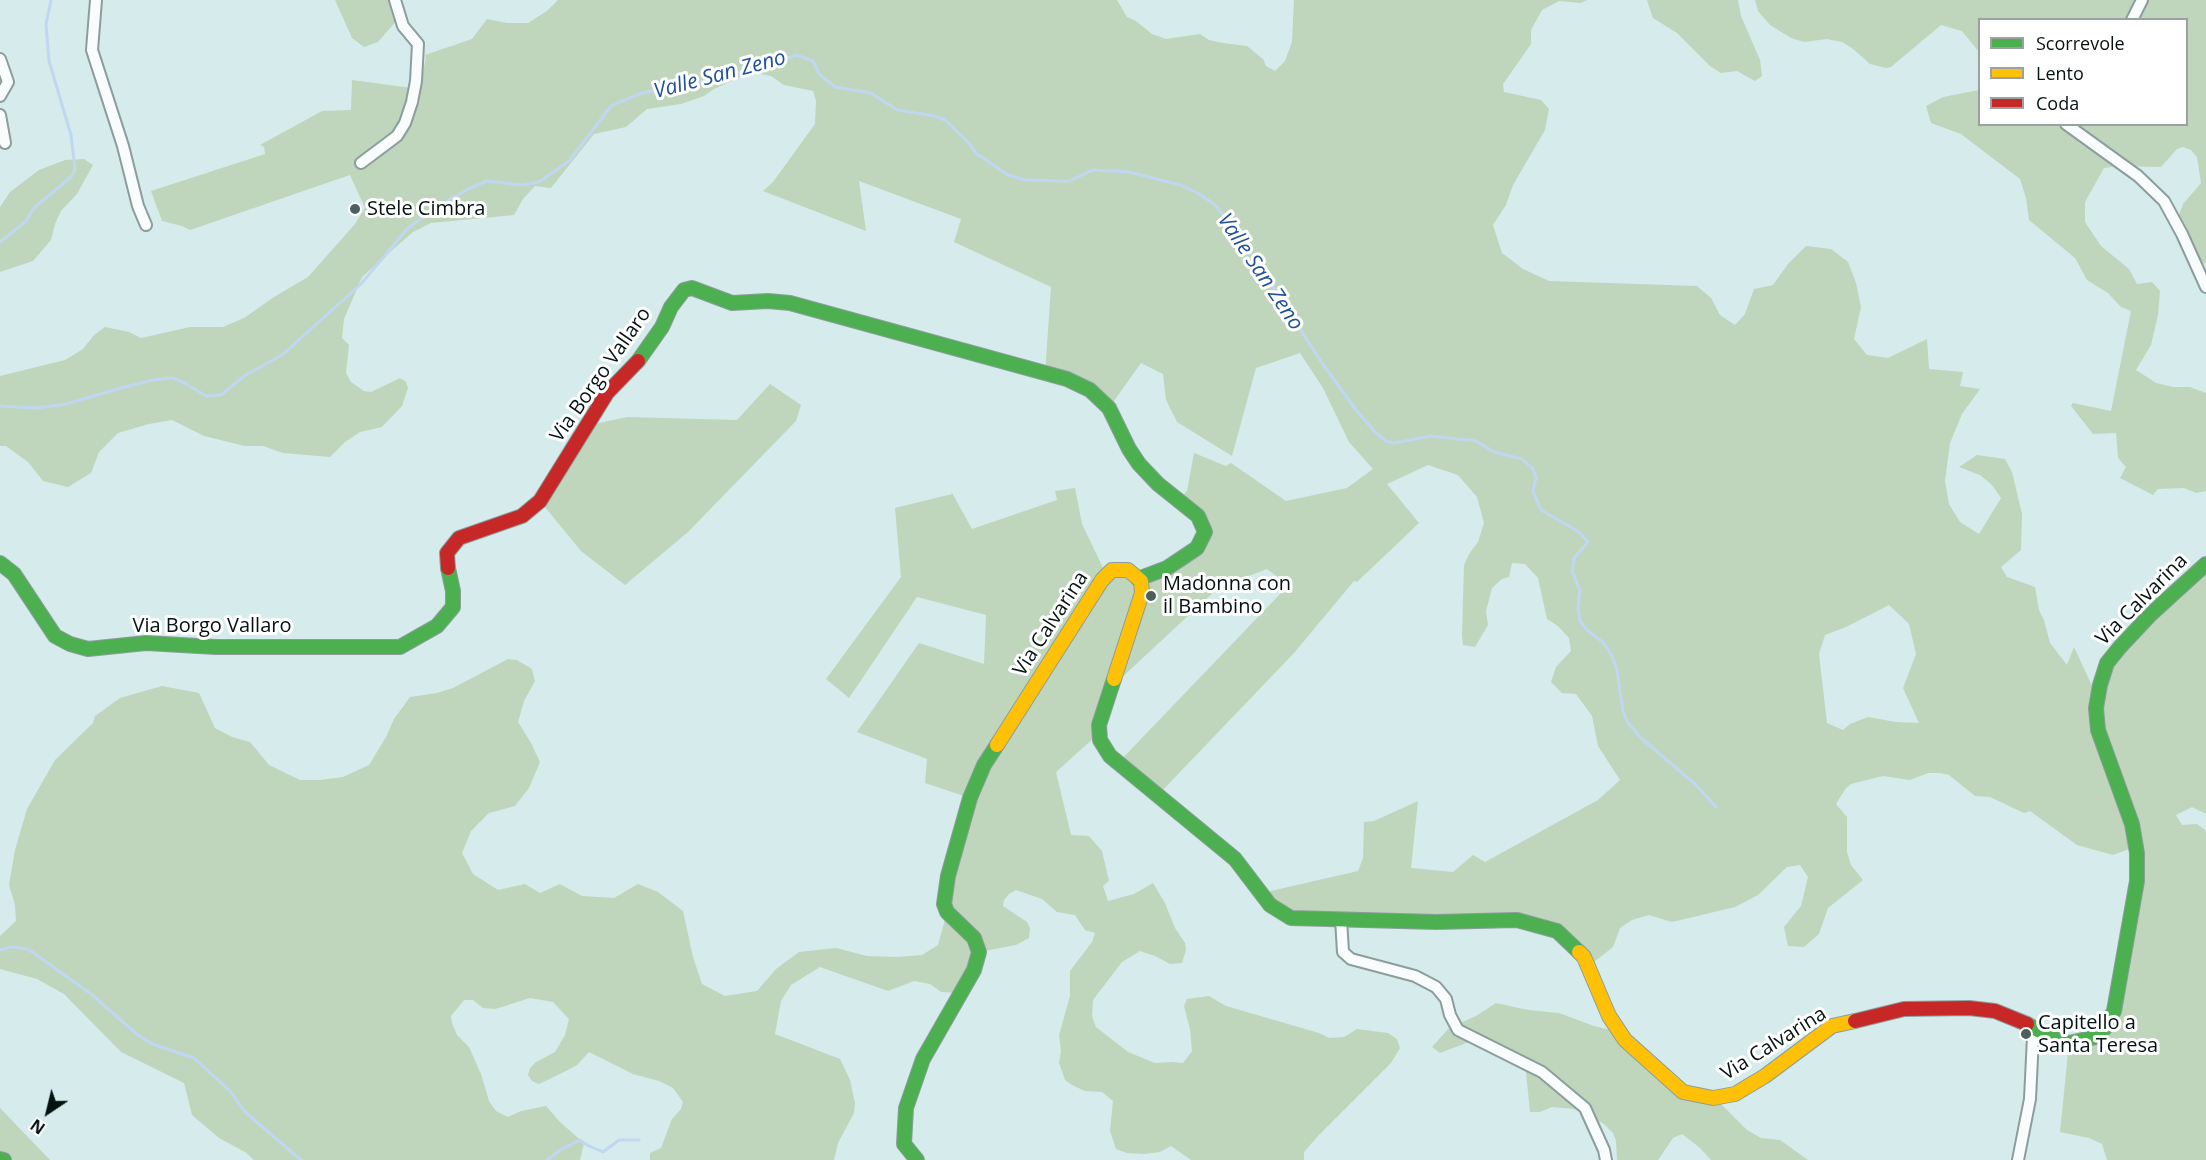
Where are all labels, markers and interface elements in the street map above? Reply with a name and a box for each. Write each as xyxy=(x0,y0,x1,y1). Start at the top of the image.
legend xyxy=(1978,18,2188,126)
text: Scorrevole xyxy=(2036,31,2125,55)
water label: Valle San Zeno xyxy=(651,45,789,105)
text: Lento xyxy=(2036,61,2084,85)
text: Coda xyxy=(2036,91,2079,115)
place label: Stele Cimbra xyxy=(367,197,485,221)
marker: Stele Cimbra xyxy=(348,202,362,216)
water label: Valle San Zeno xyxy=(1212,209,1308,335)
street label: Via Borgo Vallaro xyxy=(546,303,656,447)
street label: Via Calvarina xyxy=(2091,549,2193,651)
street label: Via Calvarina xyxy=(1008,567,1094,681)
place label: Madonna con il Bambino xyxy=(1163,572,1291,619)
marker: Madonna con il Bambino xyxy=(1144,589,1158,603)
street label: Via Borgo Vallaro xyxy=(133,614,291,638)
street label: Via Calvarina xyxy=(1717,1002,1831,1086)
place label: Capitello a Santa Teresa xyxy=(2038,1011,2158,1058)
marker: Capitello a Santa Teresa xyxy=(2019,1027,2033,1041)
north arrow xyxy=(18,1082,78,1142)
text: N xyxy=(26,1114,49,1139)

